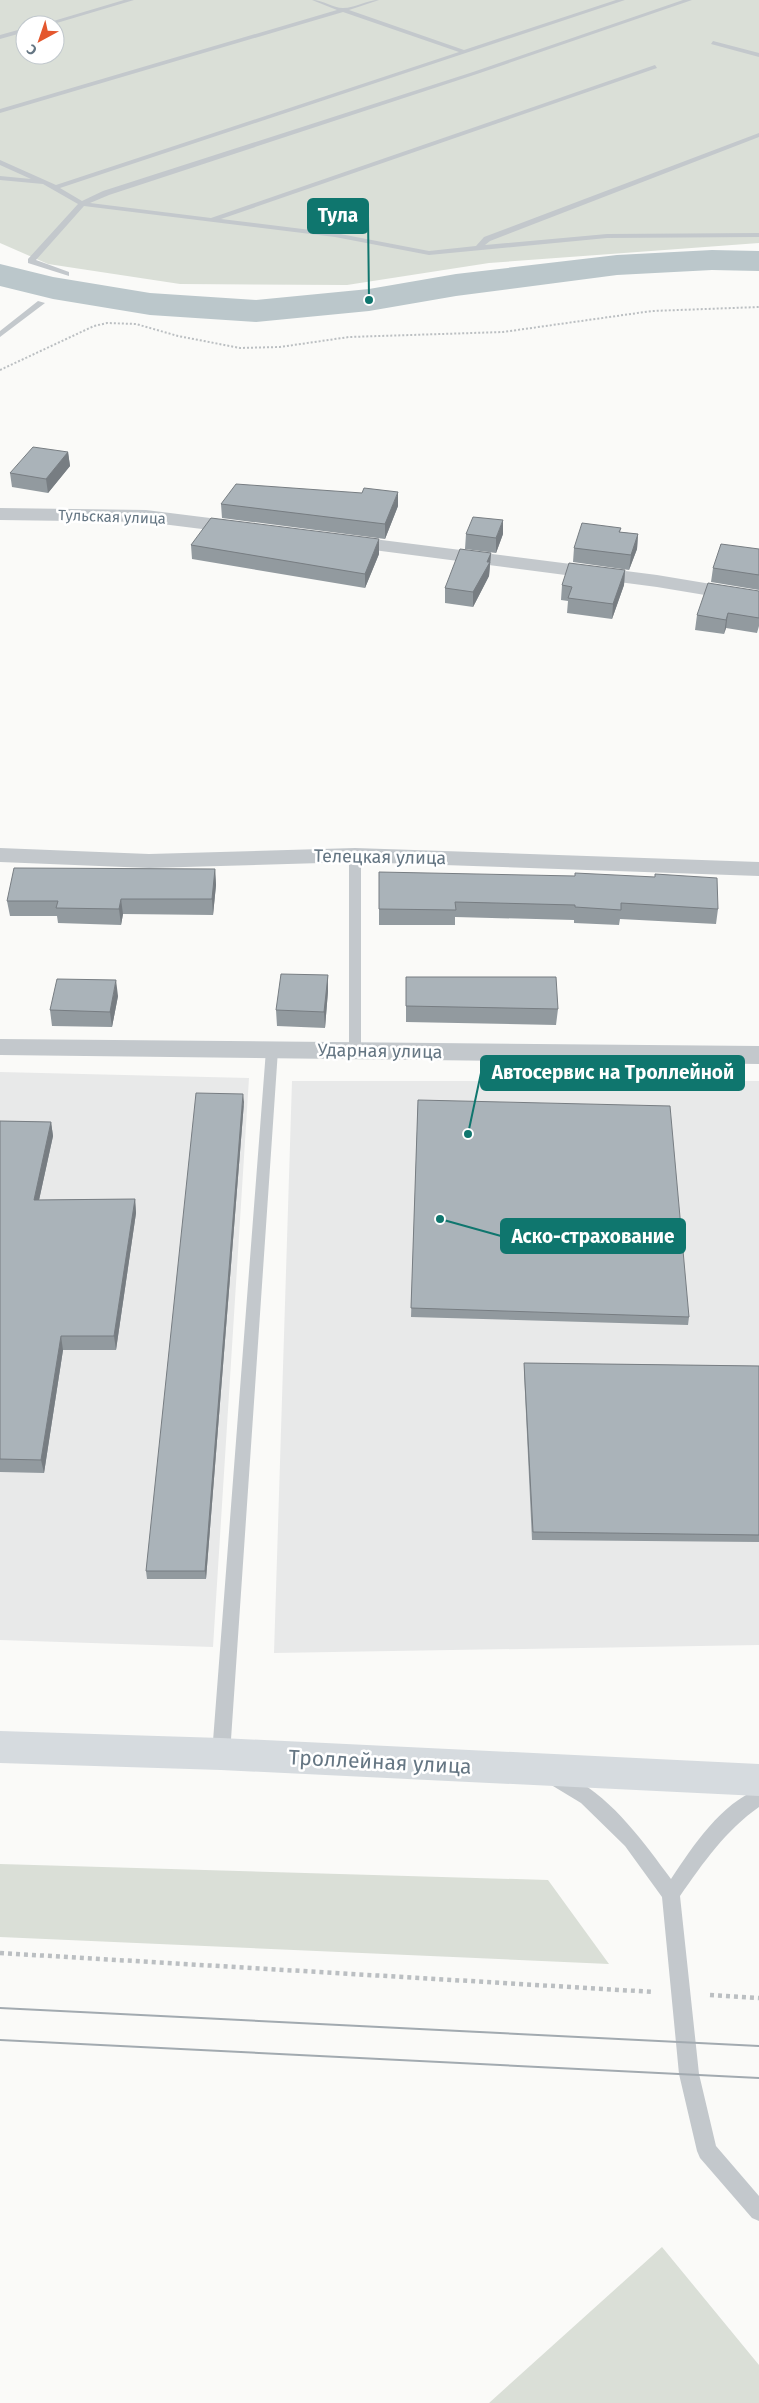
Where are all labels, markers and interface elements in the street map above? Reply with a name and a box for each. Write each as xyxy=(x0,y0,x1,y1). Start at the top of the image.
north arrow xyxy=(15,15,65,65)
text: С xyxy=(23,40,41,59)
callout: Тула xyxy=(308,199,368,233)
text: Тула xyxy=(318,204,358,227)
street label: Тульская улица xyxy=(58,506,166,528)
street label: Телецкая улица xyxy=(314,845,446,869)
street label: Ударная улица xyxy=(317,1039,443,1063)
callout: Автосервис на Троллейной xyxy=(481,1056,744,1090)
text: Автосервис на Троллейной xyxy=(491,1061,734,1084)
callout: Аско-страхование xyxy=(501,1219,685,1253)
text: Аско-страхование xyxy=(510,1225,675,1248)
street label: Троллейная улица xyxy=(288,1744,472,1780)

